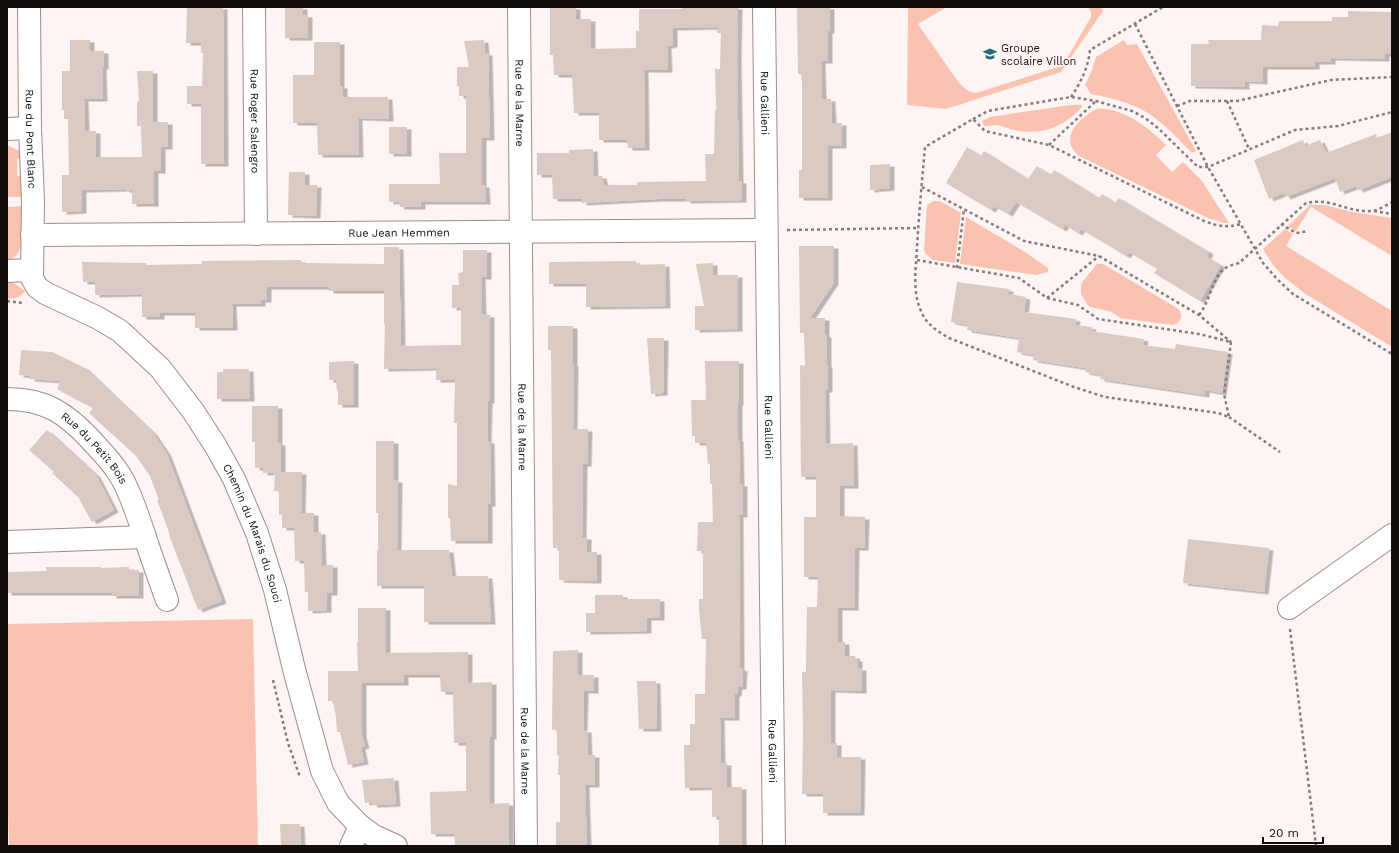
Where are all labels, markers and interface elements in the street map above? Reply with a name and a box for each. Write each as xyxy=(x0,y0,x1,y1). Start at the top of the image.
place label: Groupe scolaire Villon xyxy=(1001,42,1076,68)
school or university icon: Groupe scolaire Villon xyxy=(982,46,998,62)
street label: Rue de la Marne xyxy=(512,59,526,147)
street label: Rue Roger Salengro xyxy=(248,69,261,173)
street label: Rue Gallieni xyxy=(758,71,772,135)
street label: Rue du Pont Blanc xyxy=(23,89,38,189)
street label: Rue Jean Hemmen xyxy=(348,226,450,240)
street label: Rue de la Marne xyxy=(515,383,529,471)
street label: Rue Gallieni xyxy=(762,395,775,459)
street label: Rue du Petit Bois xyxy=(58,410,130,486)
street label: Chemin du Marais du Souci xyxy=(220,462,284,604)
street label: Rue de la Marne xyxy=(518,707,532,795)
street label: Rue Gallieni xyxy=(765,719,779,783)
scale bar xyxy=(1263,819,1323,845)
text: 20 m xyxy=(1269,826,1299,840)

